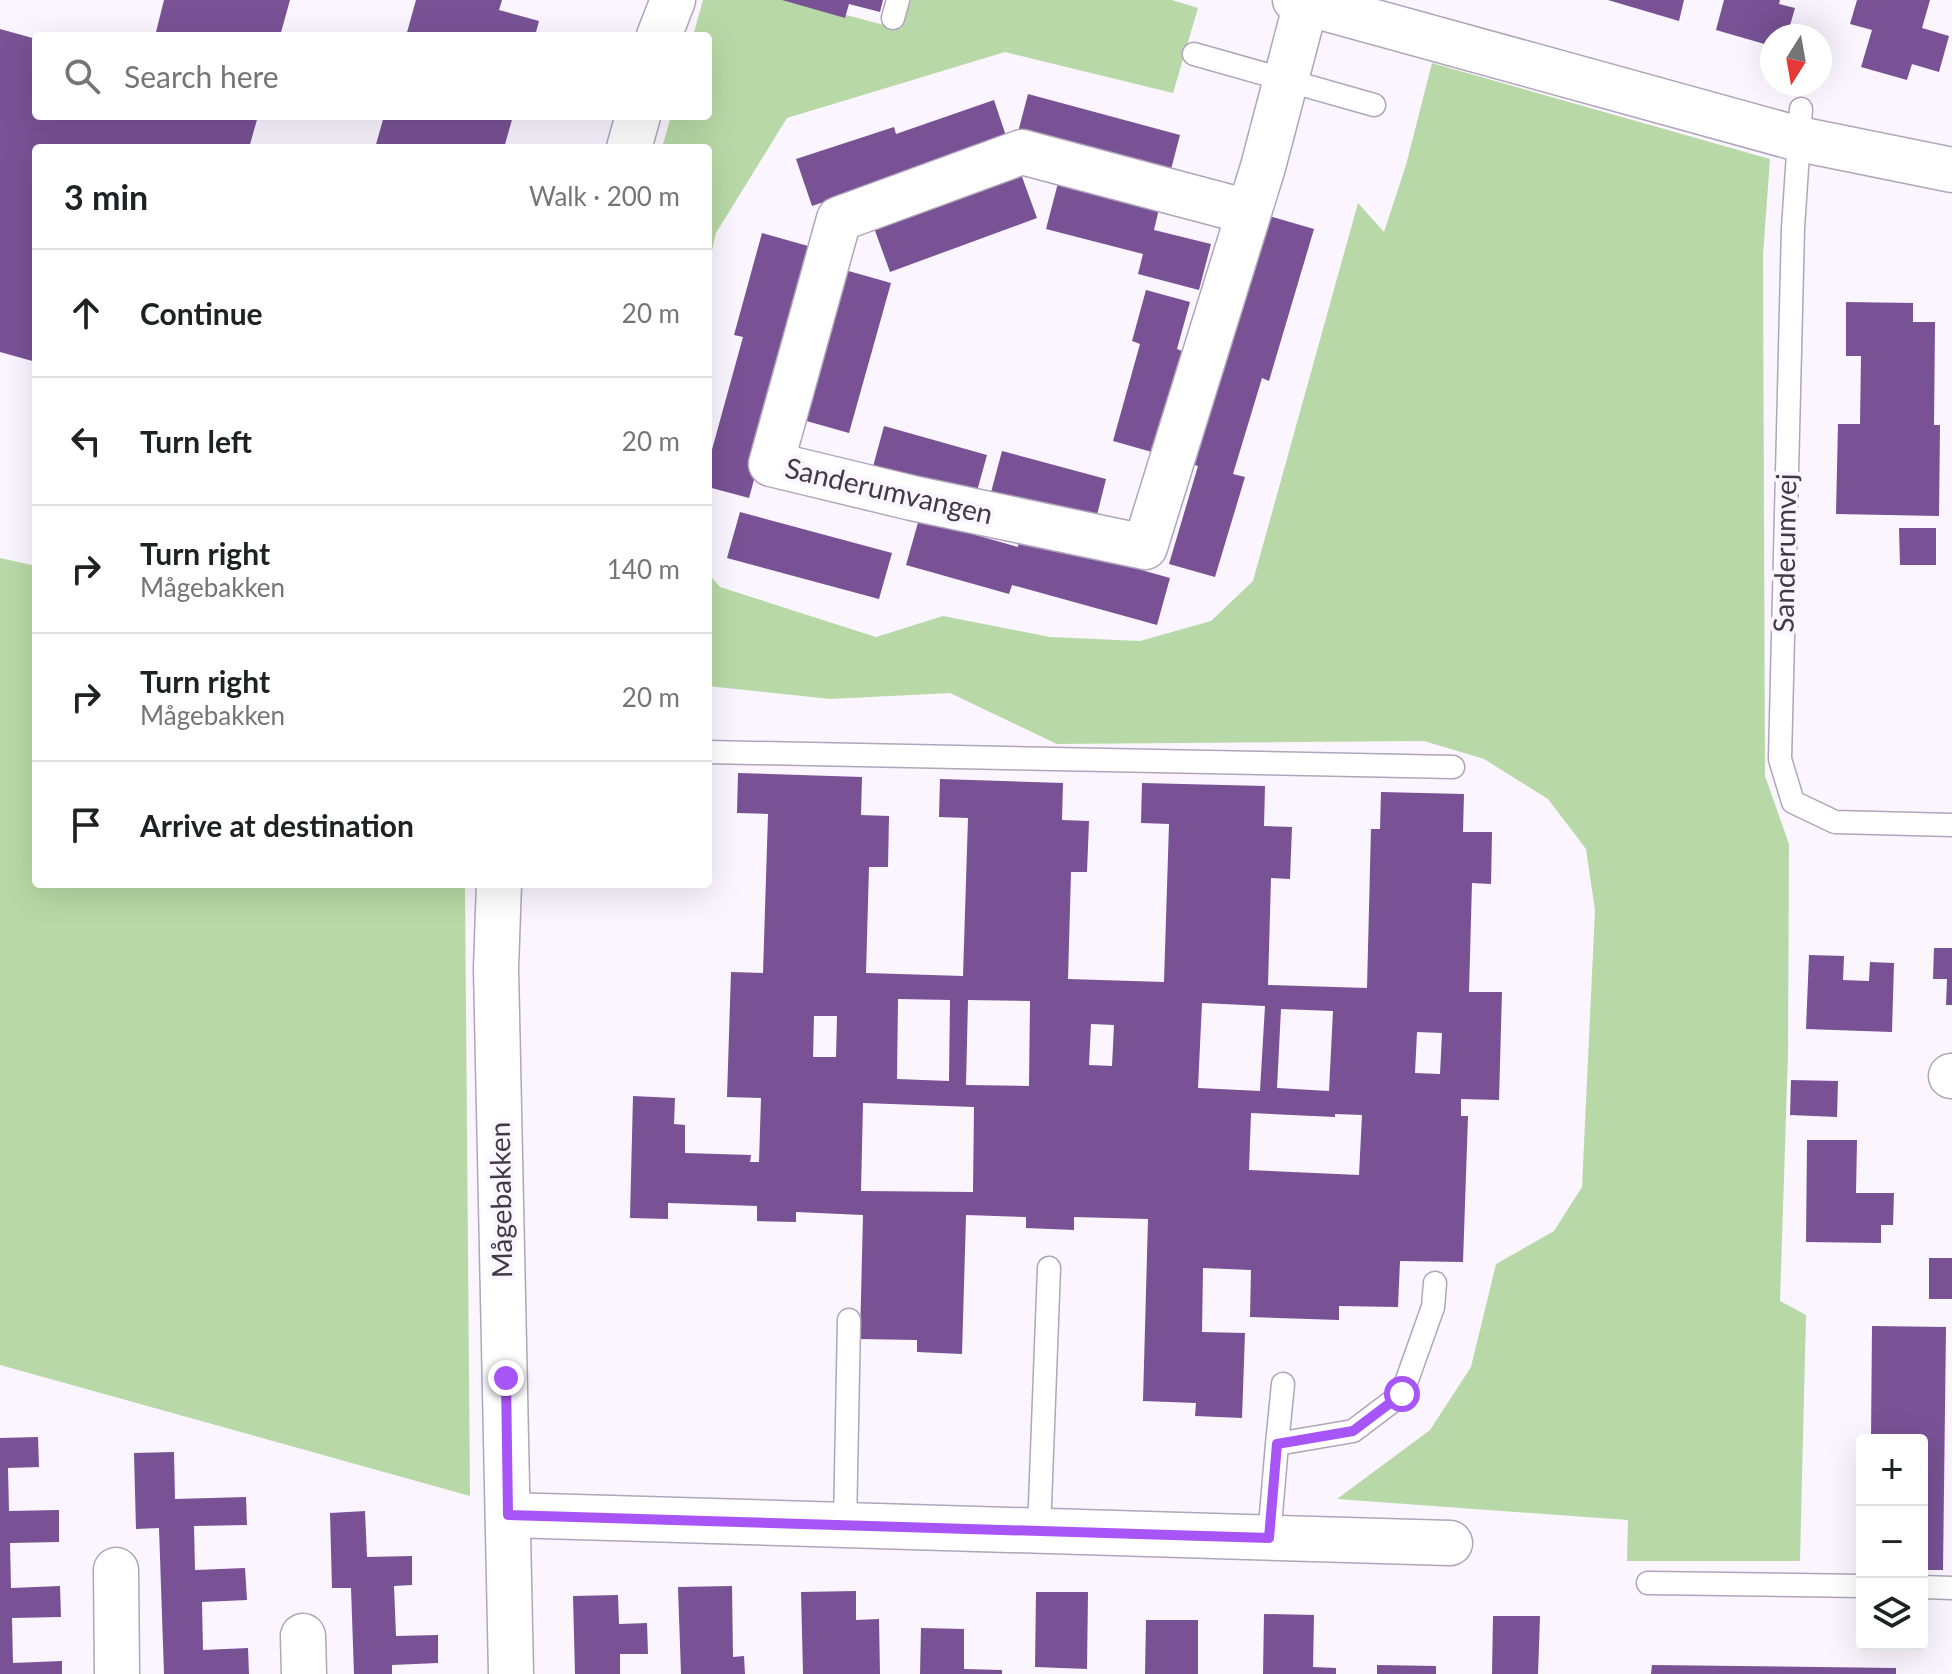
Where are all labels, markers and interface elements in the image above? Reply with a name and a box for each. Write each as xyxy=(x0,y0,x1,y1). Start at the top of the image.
north arrow xyxy=(1760,24,1832,96)
search box xyxy=(32,32,712,120)
icon: search xyxy=(60,54,104,98)
text: Search here xyxy=(124,58,279,94)
text: 3 min xyxy=(64,176,148,217)
text: Walk · 200 m xyxy=(529,180,680,212)
icon: ahead xyxy=(64,291,108,335)
text: Continue xyxy=(140,295,263,331)
text: 20 m xyxy=(622,297,680,329)
icon: left xyxy=(64,419,108,463)
text: Turn left xyxy=(140,423,252,459)
text: 20 m xyxy=(622,425,680,457)
street label: Sanderumvangen xyxy=(782,450,996,530)
street label: Sanderumvej xyxy=(1766,473,1802,633)
text: Turn right xyxy=(140,535,270,571)
icon: right xyxy=(64,547,108,591)
text: 140 m xyxy=(607,553,680,585)
text: Mågebakken xyxy=(140,571,285,603)
text: Turn right xyxy=(140,663,270,699)
icon: right xyxy=(64,675,108,719)
text: 20 m xyxy=(622,681,680,713)
text: Mågebakken xyxy=(140,699,285,731)
icon: arrive xyxy=(64,803,108,847)
text: Arrive at destination xyxy=(140,807,414,843)
street label: Mågebakken xyxy=(482,1122,518,1278)
route end xyxy=(488,1360,524,1396)
route start xyxy=(1384,1376,1420,1412)
map controls xyxy=(1856,1434,1928,1650)
button: + xyxy=(1856,1434,1928,1506)
button: − xyxy=(1856,1506,1928,1578)
button: layers xyxy=(1856,1578,1928,1650)

